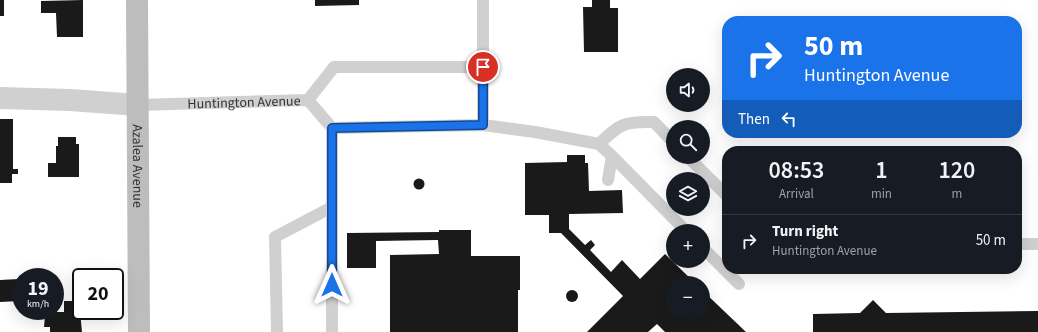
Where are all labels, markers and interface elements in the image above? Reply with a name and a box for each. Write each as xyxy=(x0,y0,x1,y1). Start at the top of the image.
text: 50 m xyxy=(804,26,863,66)
icon: right xyxy=(738,32,790,84)
pin xyxy=(466,50,500,84)
icon: arrive xyxy=(472,56,494,78)
text: Huntington Avenue xyxy=(804,63,949,88)
map controls xyxy=(666,68,710,320)
button: sound xyxy=(666,68,710,112)
street label: Huntington Avenue xyxy=(187,91,301,115)
icon: left xyxy=(778,108,800,130)
text: Then xyxy=(738,109,770,130)
button: search xyxy=(666,120,710,164)
street label: Azalea Avenue xyxy=(127,124,147,208)
text: 08:53 xyxy=(769,153,824,188)
text: 1 xyxy=(875,153,888,188)
text: 120 xyxy=(939,153,975,188)
button: layers xyxy=(666,172,710,216)
text: Arrival xyxy=(779,185,814,203)
text: min xyxy=(871,185,892,203)
text: m xyxy=(952,185,962,203)
text: Turn right xyxy=(772,221,838,242)
button: + xyxy=(666,224,710,268)
icon: right xyxy=(738,230,760,252)
text: 50 m xyxy=(976,230,1006,251)
text: Huntington Avenue xyxy=(772,242,877,260)
position arrow xyxy=(311,264,353,306)
speed limit sign: 20 xyxy=(72,268,124,320)
text: 19 xyxy=(27,275,49,303)
button: − xyxy=(666,276,710,320)
text: km/h xyxy=(27,297,49,311)

